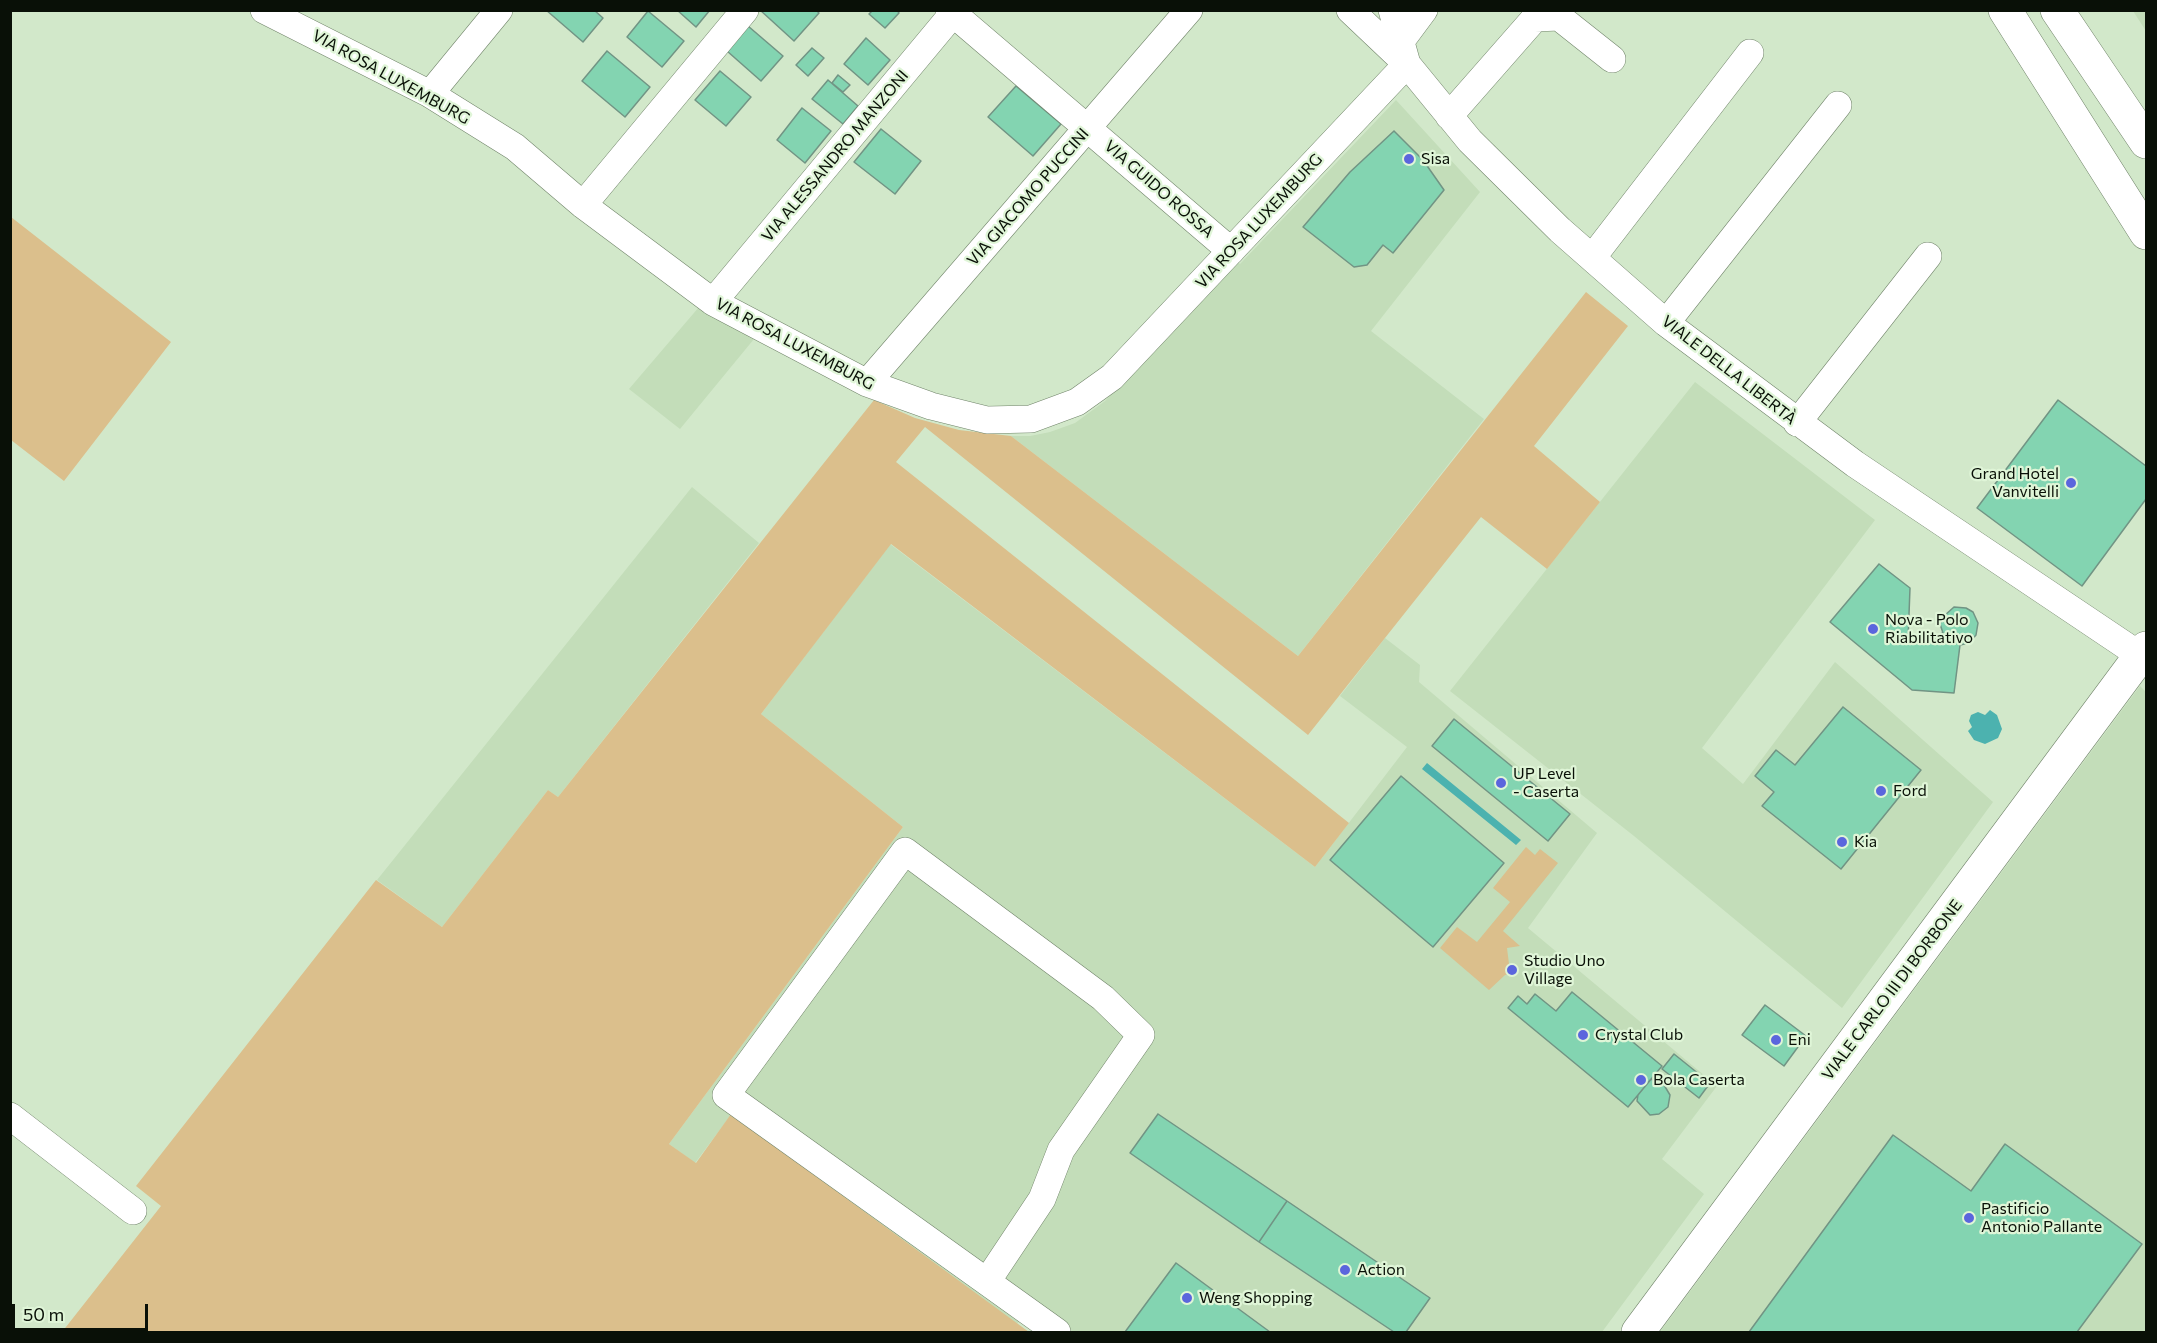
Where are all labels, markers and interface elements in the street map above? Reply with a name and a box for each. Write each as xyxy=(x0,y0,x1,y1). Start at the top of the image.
street label: VIA ROSA LUXEMBURG xyxy=(309,26,473,128)
street label: VIA ALESSANDRO MANZONI xyxy=(758,66,912,246)
street label: VIA GIACOMO PUCCINI xyxy=(963,124,1093,270)
street label: VIA GUIDO ROSSA xyxy=(1100,136,1218,242)
place label: Sisa xyxy=(1421,149,1450,169)
street label: VIA ROSA LUXEMBURG xyxy=(1192,150,1326,292)
marker: Sisa xyxy=(1402,152,1416,166)
street label: VIA ROSA LUXEMBURG xyxy=(712,294,878,394)
street label: VIALE DELLA LIBERTÀ xyxy=(1658,311,1800,429)
place label: Grand Hotel Vanvitelli xyxy=(1971,464,2059,502)
marker: Grand Hotel Vanvitelli xyxy=(2064,476,2078,490)
place label: Nova - Polo Riabilitativo xyxy=(1885,610,1973,648)
marker: Nova - Polo Riabilitativo xyxy=(1866,622,1880,636)
place label: UP Level - Caserta xyxy=(1513,764,1579,802)
marker: UP Level - Caserta xyxy=(1494,776,1508,790)
place label: Ford xyxy=(1893,781,1927,801)
marker: Ford xyxy=(1874,784,1888,798)
place label: Kia xyxy=(1854,832,1877,852)
marker: Kia xyxy=(1835,835,1849,849)
street label: VIALE CARLO III DI BORBONE xyxy=(1818,896,1966,1084)
place label: Studio Uno Village xyxy=(1524,951,1605,989)
marker: Studio Uno Village xyxy=(1505,963,1519,977)
place label: Crystal Club xyxy=(1595,1025,1683,1045)
marker: Crystal Club xyxy=(1576,1028,1590,1042)
place label: Eni xyxy=(1788,1030,1811,1050)
marker: Eni xyxy=(1769,1033,1783,1047)
place label: Bola Caserta xyxy=(1653,1070,1745,1090)
marker: Bola Caserta xyxy=(1634,1073,1648,1087)
place label: Pastificio Antonio Pallante xyxy=(1981,1199,2102,1237)
marker: Pastificio Antonio Pallante xyxy=(1962,1211,1976,1225)
place label: Action xyxy=(1357,1260,1405,1280)
marker: Action xyxy=(1338,1263,1352,1277)
place label: Weng Shopping xyxy=(1199,1288,1313,1308)
marker: Weng Shopping xyxy=(1180,1291,1194,1305)
scale bar xyxy=(15,1292,152,1330)
text: 50 m xyxy=(23,1303,64,1325)

